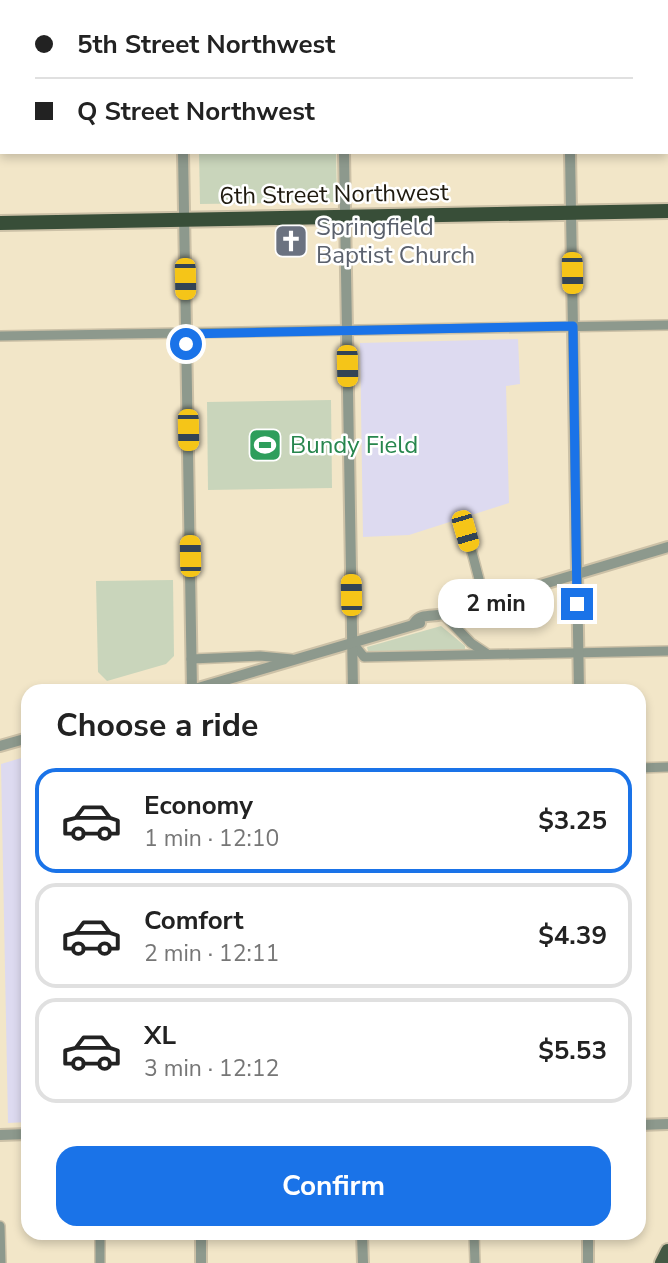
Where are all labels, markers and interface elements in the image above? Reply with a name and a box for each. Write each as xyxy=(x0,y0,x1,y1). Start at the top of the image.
text: 5th Street Northwest xyxy=(77,27,335,62)
text: Q Street Northwest xyxy=(77,94,315,129)
street label: 6th Street Northwest xyxy=(219,176,449,212)
place label: Springfield Baptist Church xyxy=(316,211,475,271)
church icon: Springfield Baptist Church xyxy=(272,222,310,260)
car xyxy=(562,252,583,294)
car xyxy=(175,258,196,300)
route start xyxy=(170,328,202,360)
car xyxy=(337,345,358,387)
car xyxy=(178,409,199,451)
sports icon: Bundy Field xyxy=(246,426,284,464)
place label: Bundy Field xyxy=(290,429,418,461)
car xyxy=(450,508,481,554)
car xyxy=(180,535,201,577)
car xyxy=(341,574,362,616)
callout: 2 min xyxy=(437,580,552,628)
text: 2 min xyxy=(466,588,526,619)
route end xyxy=(561,588,593,620)
text: Choose a ride xyxy=(56,704,258,747)
text: Economy xyxy=(144,788,253,823)
icon: car xyxy=(60,789,123,852)
text: $3.25 xyxy=(538,803,607,838)
text: 1 min · 12:10 xyxy=(144,823,279,854)
text: Comfort xyxy=(144,903,244,938)
icon: car xyxy=(60,904,123,967)
text: $4.39 xyxy=(538,918,607,953)
text: 2 min · 12:11 xyxy=(144,938,279,969)
text: XL xyxy=(144,1018,176,1053)
icon: car xyxy=(60,1019,123,1082)
text: $5.53 xyxy=(538,1033,607,1068)
text: 3 min · 12:12 xyxy=(144,1053,279,1084)
button: Confirm xyxy=(56,1146,611,1226)

